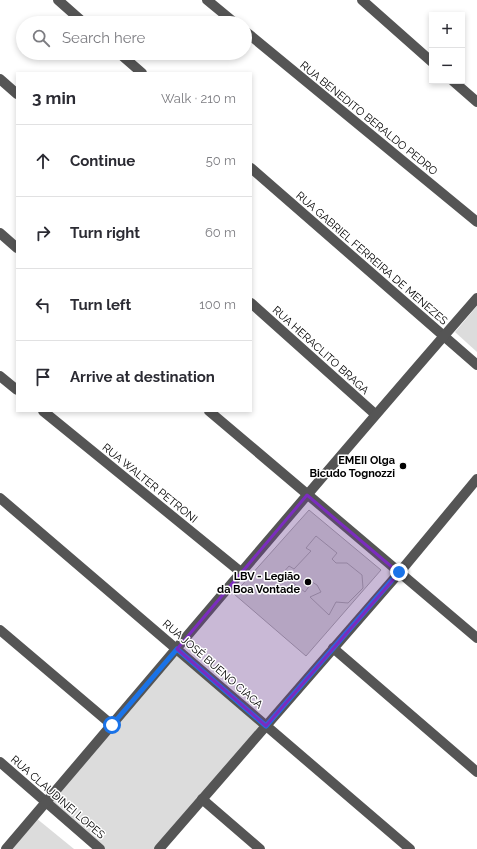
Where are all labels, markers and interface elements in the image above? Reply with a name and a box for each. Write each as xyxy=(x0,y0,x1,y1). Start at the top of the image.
map controls xyxy=(429,12,465,84)
button: + xyxy=(429,12,465,48)
search box xyxy=(16,16,252,60)
icon: search xyxy=(30,27,52,49)
text: Search here xyxy=(62,29,145,47)
button: − xyxy=(429,48,465,84)
street label: RUA BENEDITO BERALDO PEDRO xyxy=(297,59,440,178)
text: 3 min xyxy=(32,88,76,108)
text: Walk · 210 m xyxy=(161,91,236,106)
icon: ahead xyxy=(32,150,54,172)
text: Continue xyxy=(70,152,135,170)
text: 50 m xyxy=(206,153,236,168)
street label: RUA GABRIEL FERREIRA DE MENEZES xyxy=(293,189,450,328)
icon: right xyxy=(32,222,54,244)
text: Turn right xyxy=(70,224,140,242)
text: 60 m xyxy=(205,225,236,240)
icon: left xyxy=(32,294,54,316)
text: Turn left xyxy=(70,296,131,314)
text: 100 m xyxy=(199,297,236,312)
street label: RUA HERACLITO BRAGA xyxy=(270,304,372,398)
icon: arrive xyxy=(32,366,54,388)
text: Arrive at destination xyxy=(70,368,215,386)
street label: RUA WALTER PETRONI xyxy=(100,441,200,526)
place label: EMEII Olga Bicudo Tognozzi xyxy=(309,454,395,480)
marker: EMEII Olga Bicudo Tognozzi xyxy=(398,461,408,471)
route end xyxy=(390,563,408,581)
place label: LBV - Legião da Boa Vontade xyxy=(217,570,300,596)
marker: LBV - Legião da Boa Vontade xyxy=(303,577,313,587)
street label: RUA JOSÉ BUENO CIACA xyxy=(160,617,267,712)
route start xyxy=(103,716,121,734)
street label: RUA CLAUDINEI LOPES xyxy=(8,753,108,842)

